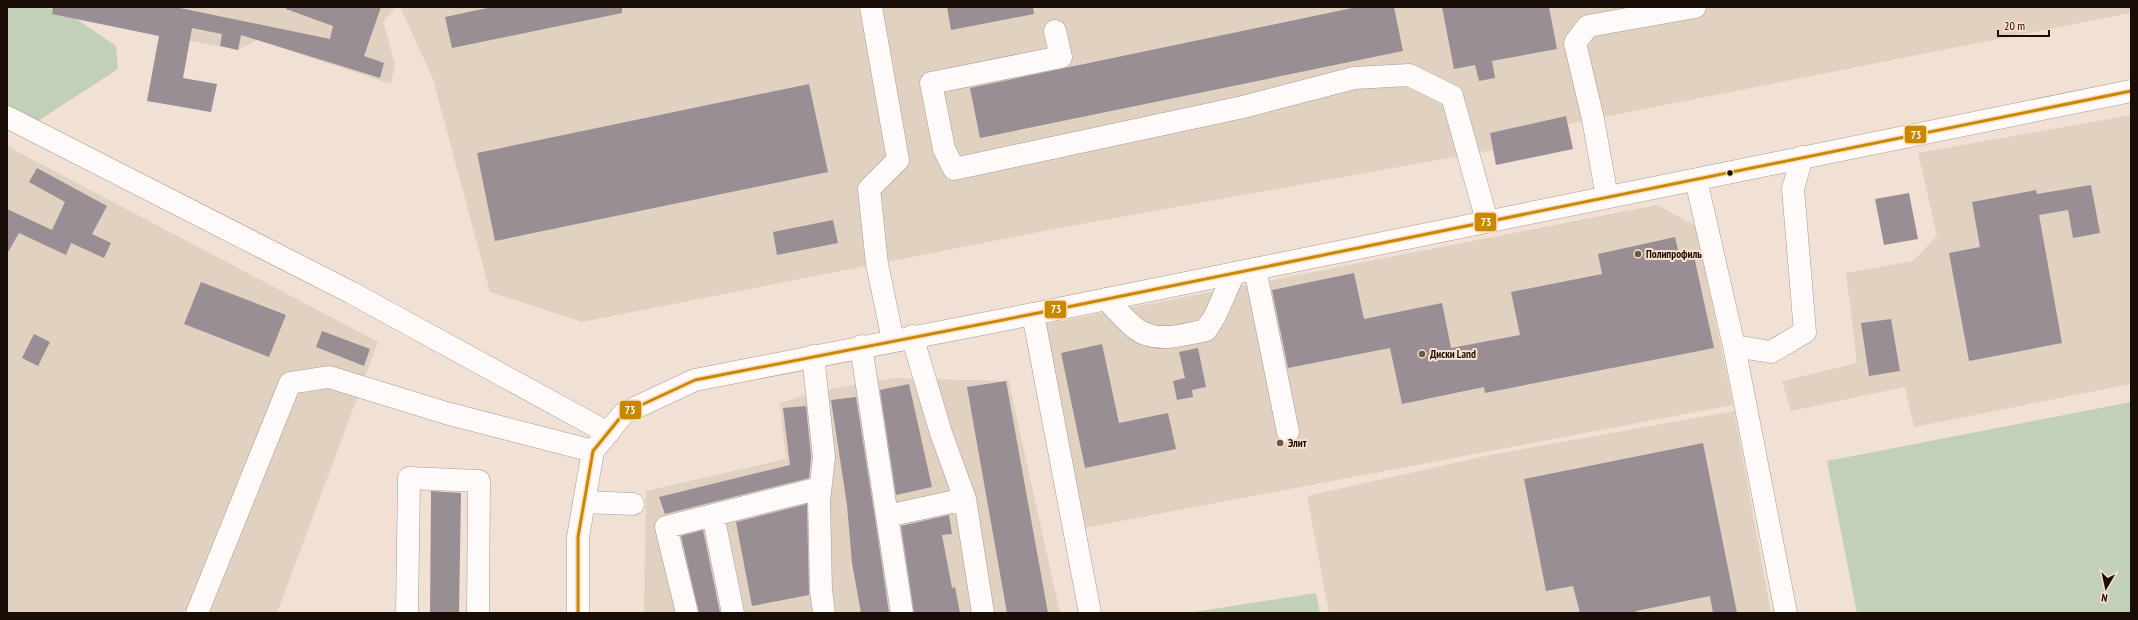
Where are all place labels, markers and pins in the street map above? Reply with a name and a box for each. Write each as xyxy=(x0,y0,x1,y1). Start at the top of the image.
unlabelled marker xyxy=(1725,168,1735,178)
place label: Полипрофиль xyxy=(1646,247,1702,261)
marker: Полипрофиль xyxy=(1633,249,1643,259)
place label: Диски Land xyxy=(1430,347,1476,361)
marker: Диски Land xyxy=(1417,349,1427,359)
place label: Элит xyxy=(1288,436,1307,450)
marker: Элит xyxy=(1275,438,1285,448)

